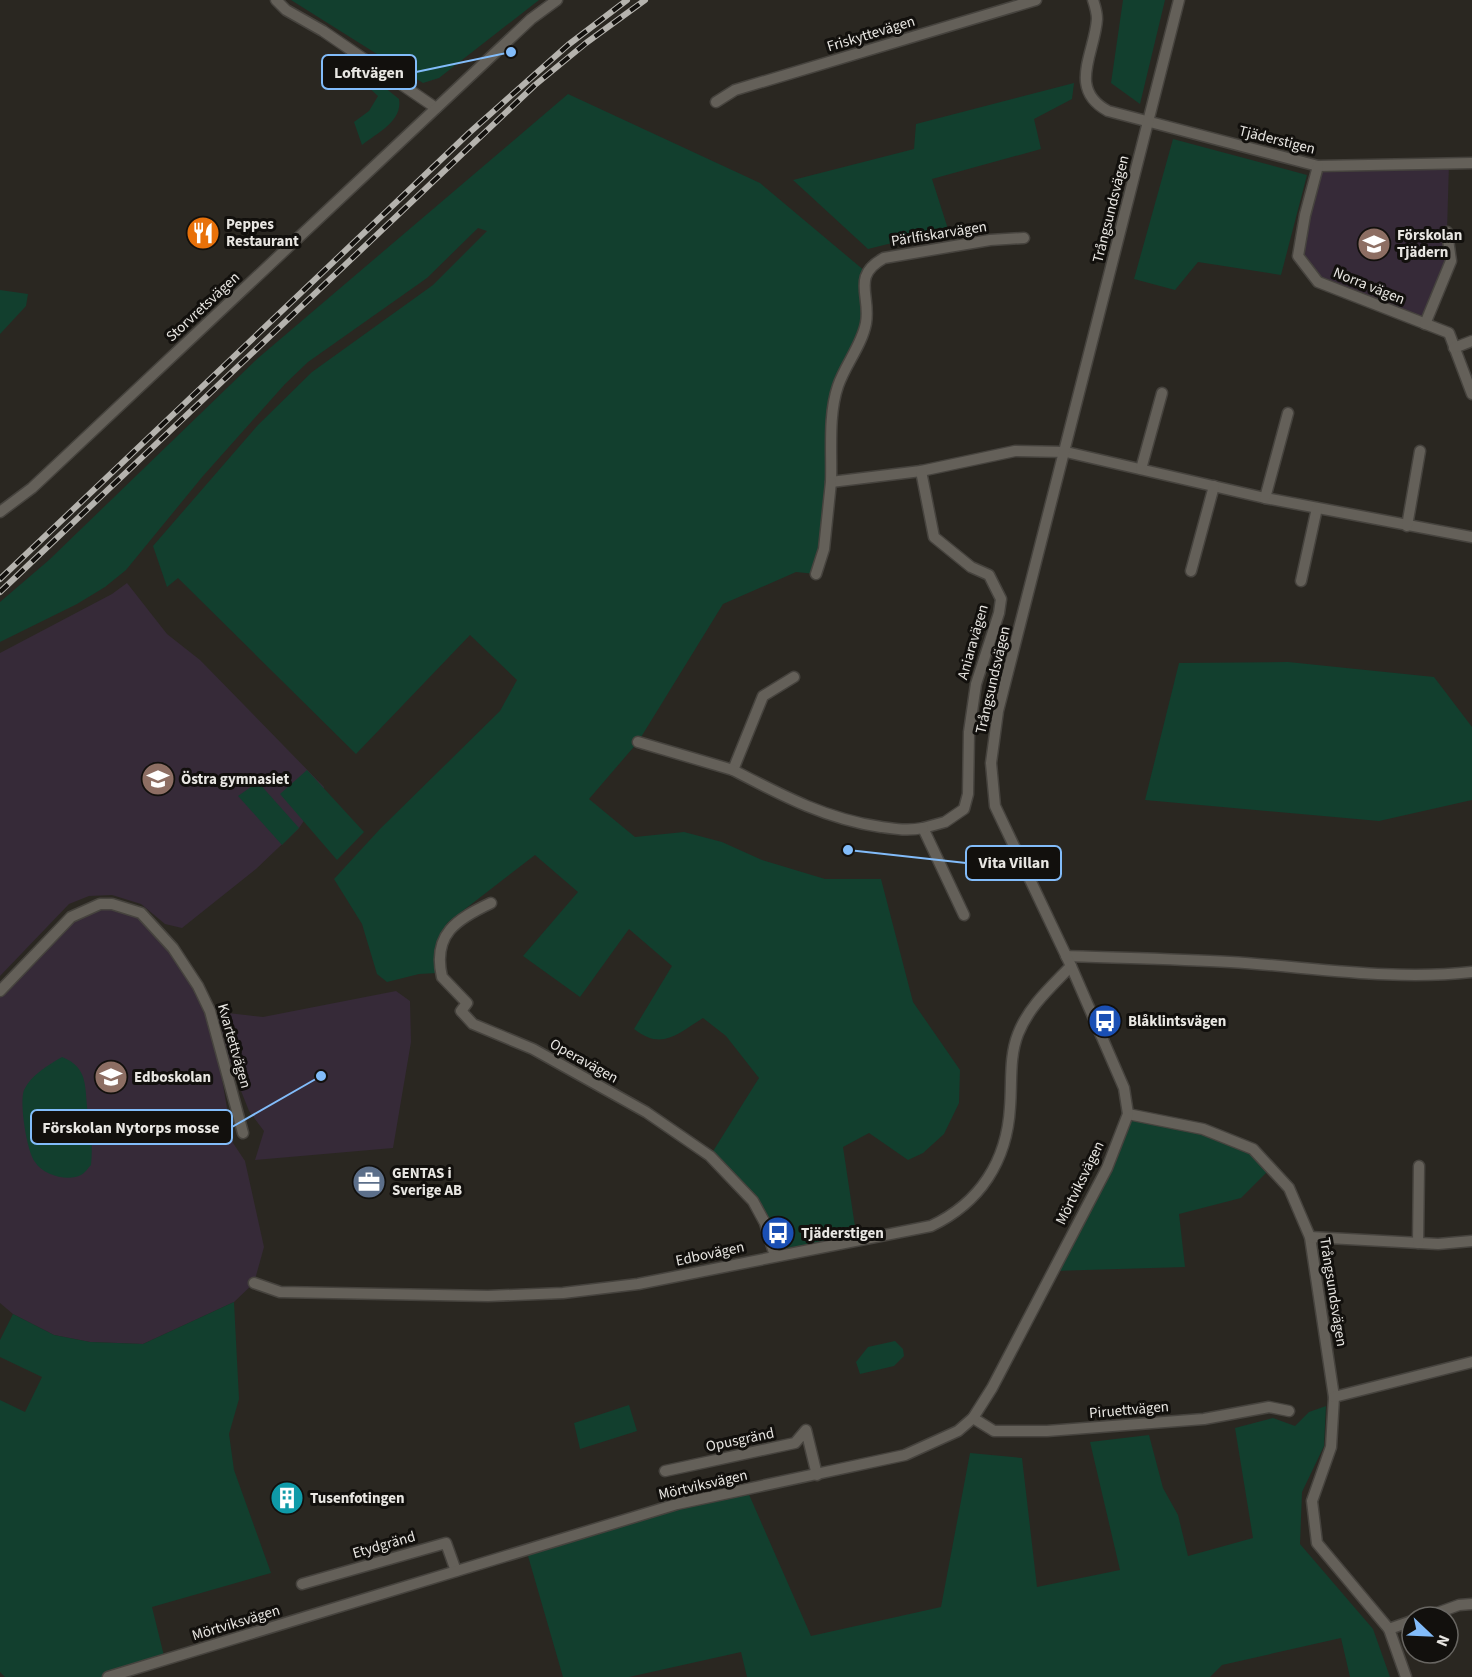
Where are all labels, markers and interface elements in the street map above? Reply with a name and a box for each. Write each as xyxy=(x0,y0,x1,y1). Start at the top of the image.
street label: Friskyttevägen xyxy=(824,11,918,57)
callout: Loftvägen xyxy=(322,55,416,89)
text: Loftvägen xyxy=(334,62,404,84)
street label: Tjäderstigen xyxy=(1237,120,1317,160)
street label: Trångsundsvägen xyxy=(1088,153,1134,265)
place label: Peppes Restaurant xyxy=(226,214,299,252)
restaurant icon: Peppes Restaurant xyxy=(185,215,221,251)
street label: Pärlfiskarvägen xyxy=(890,216,988,252)
place label: Förskolan Tjädern xyxy=(1397,225,1462,263)
school or university icon: Förskolan Tjädern xyxy=(1356,226,1392,262)
street label: Norra vägen xyxy=(1330,262,1408,310)
street label: Storvretsvägen xyxy=(161,267,245,347)
street label: Aniaravägen xyxy=(952,602,994,682)
street label: Trångsundsvägen xyxy=(970,624,1016,736)
school or university icon: Östra gymnasiet xyxy=(140,761,176,797)
place label: Östra gymnasiet xyxy=(181,769,289,790)
callout: Vita Villan xyxy=(966,846,1061,880)
text: Vita Villan xyxy=(978,852,1049,874)
street label: Kvartettvägen xyxy=(212,1001,256,1091)
bus stop icon: Blåklintsvägen xyxy=(1087,1003,1123,1039)
place label: Blåklintsvägen xyxy=(1128,1011,1226,1032)
street label: Operavägen xyxy=(546,1034,622,1088)
school or university icon: Edboskolan xyxy=(93,1059,129,1095)
place label: Edboskolan xyxy=(134,1067,211,1088)
callout: Förskolan Nytorps mosse xyxy=(31,1110,232,1144)
text: Förskolan Nytorps mosse xyxy=(42,1117,220,1139)
street label: Mörtviksvägen xyxy=(1051,1138,1109,1228)
place label: GENTAS i Sverige AB xyxy=(392,1163,462,1201)
office icon: GENTAS i Sverige AB xyxy=(351,1164,387,1200)
bus stop icon: Tjäderstigen xyxy=(760,1215,796,1251)
place label: Tjäderstigen xyxy=(801,1223,884,1244)
street label: Edbovägen xyxy=(674,1236,746,1272)
street label: Trångsundsvägen xyxy=(1314,1236,1352,1348)
street label: Piruettvägen xyxy=(1088,1396,1170,1424)
street label: Opusgränd xyxy=(704,1423,776,1457)
street label: Mörtviksvägen xyxy=(656,1465,750,1505)
building icon: Tusenfotingen xyxy=(269,1480,305,1516)
place label: Tusenfotingen xyxy=(310,1488,405,1509)
street label: Etydgränd xyxy=(350,1526,418,1564)
street label: Mörtviksvägen xyxy=(189,1600,283,1646)
north arrow xyxy=(1400,1605,1460,1665)
text: N xyxy=(1431,1631,1455,1650)

